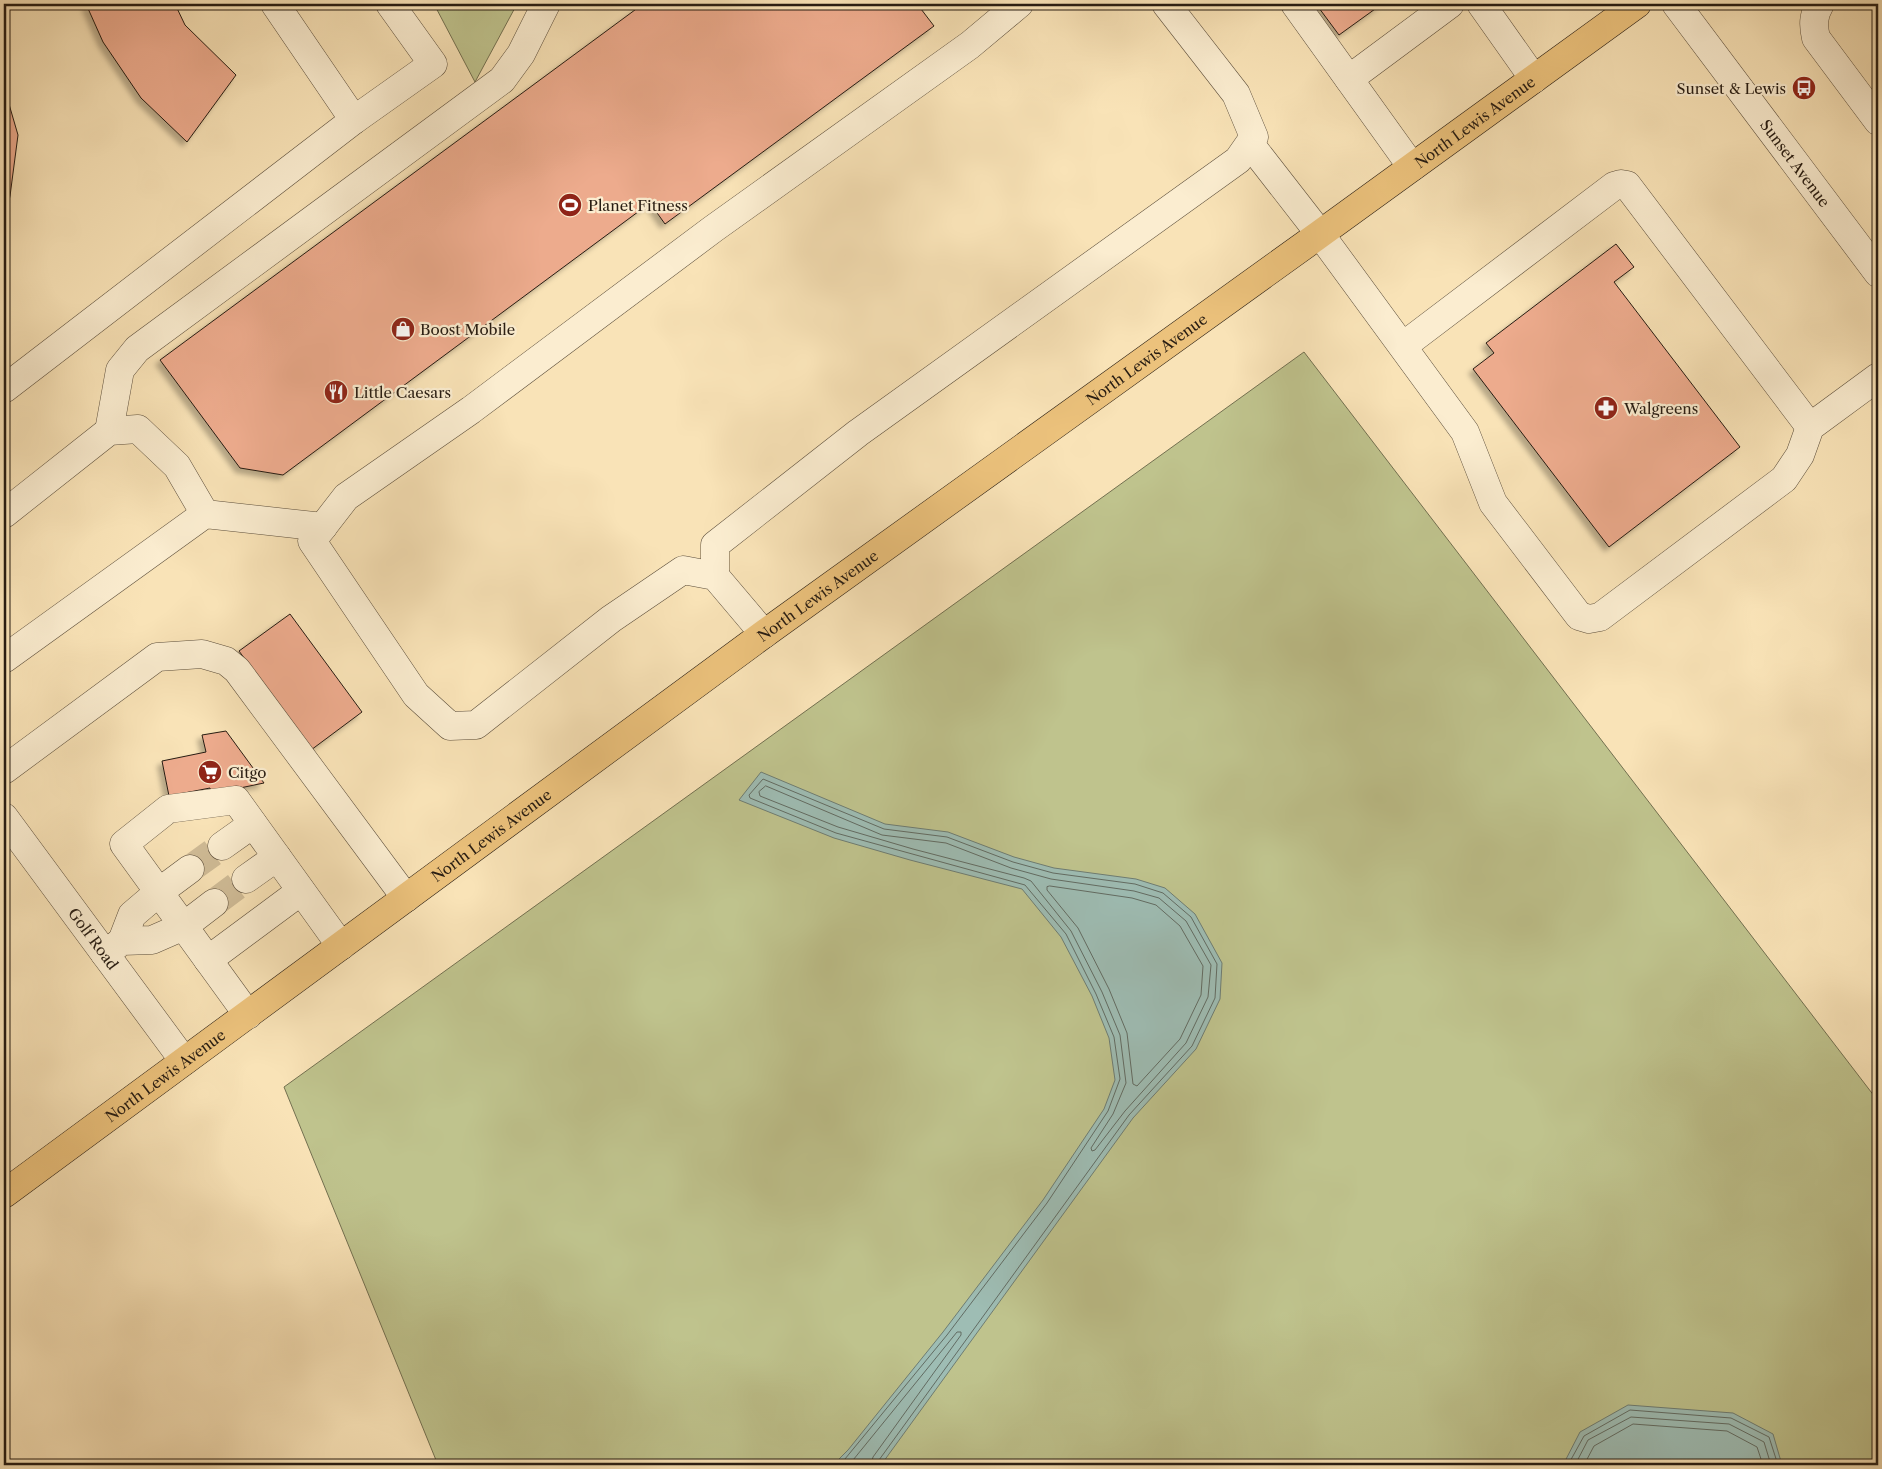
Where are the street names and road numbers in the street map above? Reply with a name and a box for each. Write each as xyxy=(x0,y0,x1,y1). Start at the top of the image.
street label: North Lewis Avenue xyxy=(1411,72,1539,172)
street label: Sunset Avenue xyxy=(1756,116,1835,211)
street label: North Lewis Avenue xyxy=(1082,309,1211,409)
street label: North Lewis Avenue xyxy=(753,546,882,645)
street label: North Lewis Avenue xyxy=(427,785,555,886)
street label: Golf Road xyxy=(65,904,123,973)
street label: North Lewis Avenue xyxy=(101,1025,229,1126)

